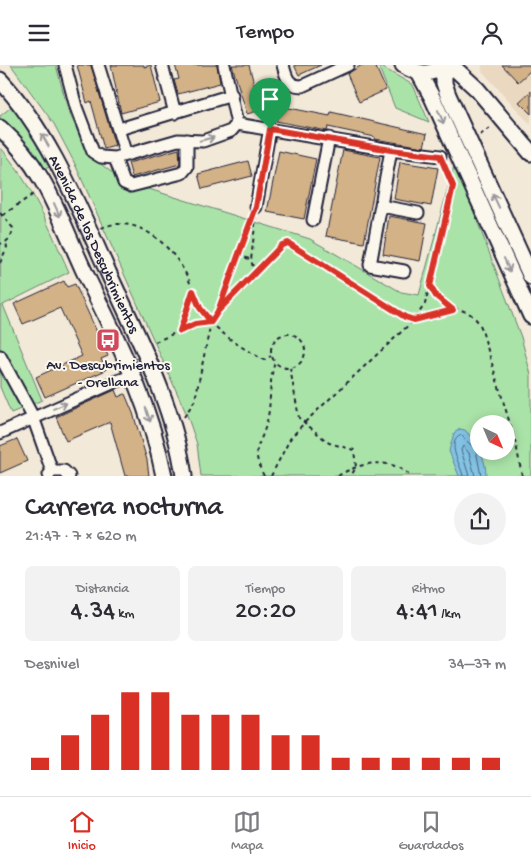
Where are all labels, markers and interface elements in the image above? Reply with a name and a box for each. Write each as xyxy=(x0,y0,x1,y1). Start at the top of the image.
icon: menu xyxy=(25,19,53,47)
icon: person xyxy=(478,19,506,47)
text: Tempo xyxy=(237,20,294,46)
pin xyxy=(249,78,291,129)
icon: arrive xyxy=(256,85,284,113)
one-way arrow xyxy=(436,109,446,124)
one-way arrow xyxy=(39,133,49,147)
one-way arrow xyxy=(199,134,215,143)
street label: Avenida de los Descubrimientos xyxy=(44,152,142,337)
one-way arrow xyxy=(490,194,500,209)
one-way arrow xyxy=(52,202,62,217)
one-way arrow xyxy=(503,257,513,272)
bus stop icon: Av. Descubrimientos - Orellana xyxy=(95,327,121,353)
place label: Av. Descubrimientos - Orellana xyxy=(46,357,170,392)
one-way arrow xyxy=(52,400,67,410)
one-way arrow xyxy=(143,406,153,422)
north arrow xyxy=(470,415,515,460)
map controls xyxy=(470,415,515,460)
text: Carrera nocturna xyxy=(25,492,223,525)
button: share xyxy=(454,493,506,545)
text: 21:47 · 7 × 620 m xyxy=(25,528,137,547)
text: Distancia xyxy=(76,581,129,598)
text: Tiempo xyxy=(246,581,285,598)
text: Ritmo xyxy=(412,581,445,598)
text: 4.34 xyxy=(71,598,115,627)
text: 20:20 xyxy=(235,598,296,627)
text: 4:41 xyxy=(396,598,438,627)
text: km xyxy=(115,606,134,623)
text: /km xyxy=(438,606,461,623)
text: Desnivel xyxy=(25,656,79,675)
text: 34–37 m xyxy=(449,656,506,675)
tab: Inicio xyxy=(68,808,96,855)
tab: Mapa xyxy=(231,808,263,855)
tab: Guardados xyxy=(399,808,463,855)

